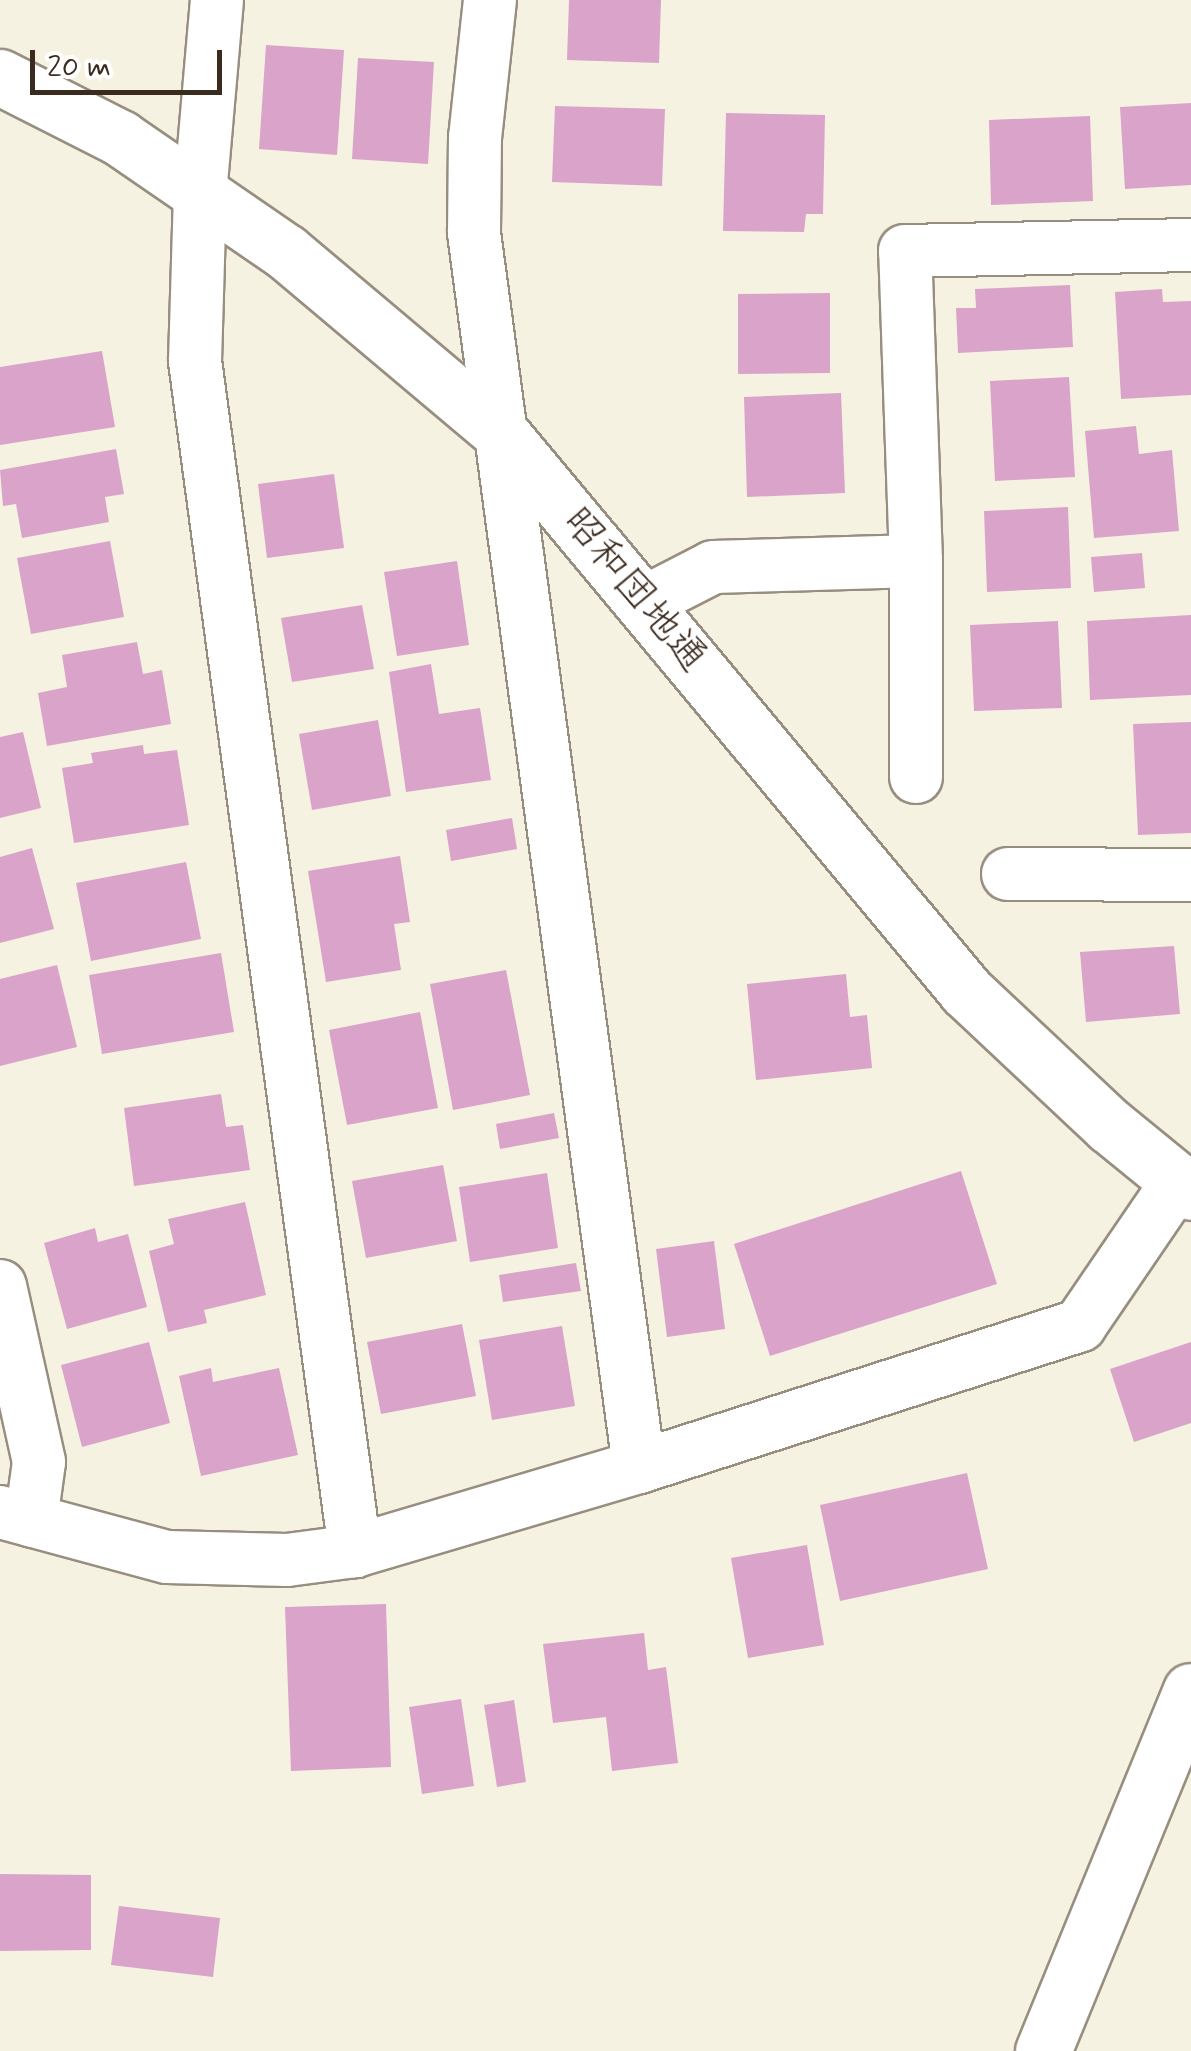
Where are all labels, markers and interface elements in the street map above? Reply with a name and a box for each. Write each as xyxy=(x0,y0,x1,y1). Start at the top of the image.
scale bar xyxy=(35,30,228,92)
text: 20 m xyxy=(47,48,111,87)
street label: 昭和団地通 xyxy=(551,498,717,682)

